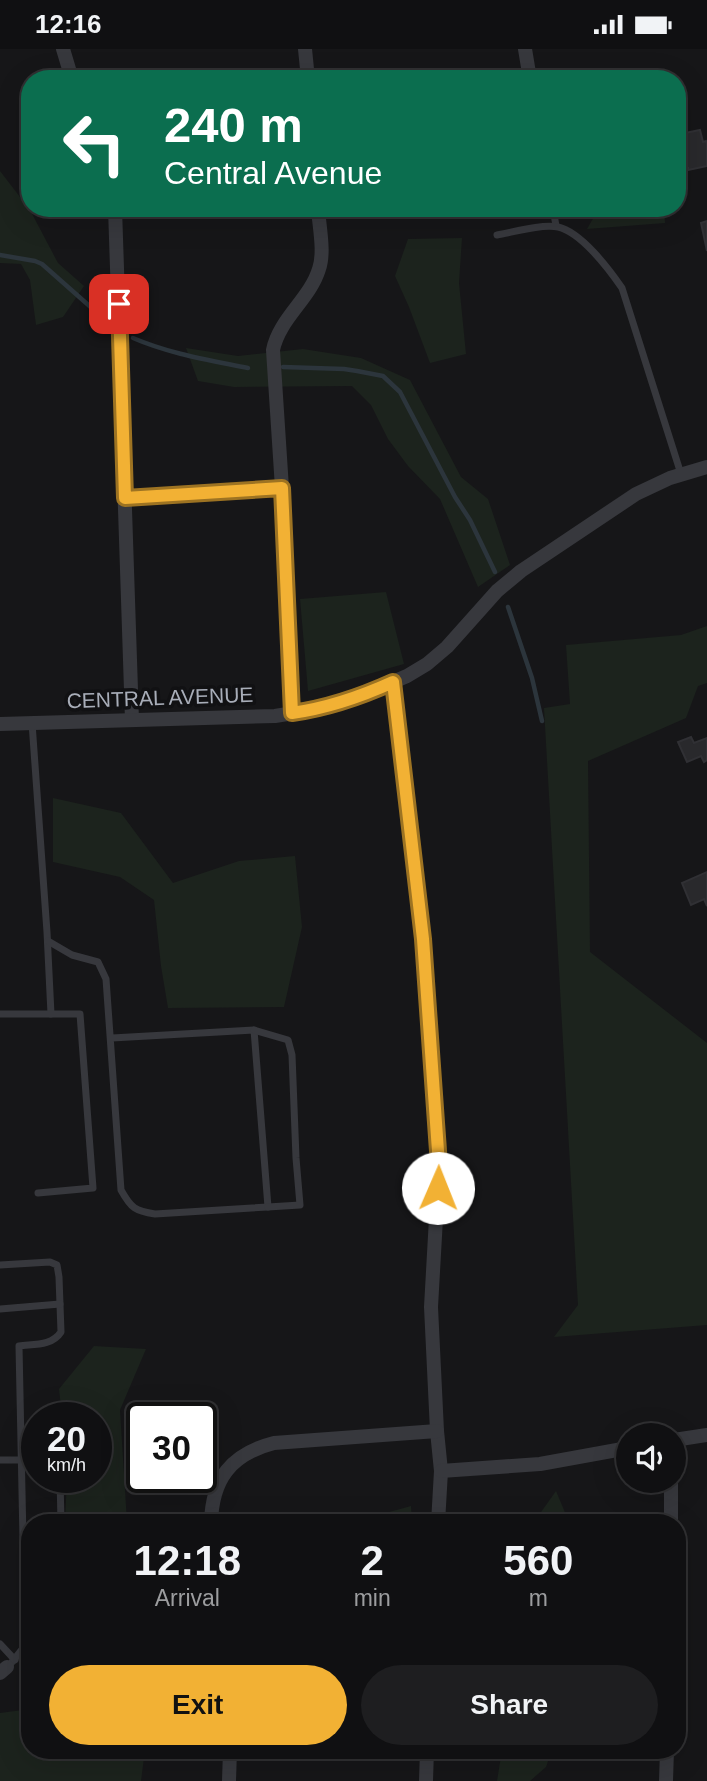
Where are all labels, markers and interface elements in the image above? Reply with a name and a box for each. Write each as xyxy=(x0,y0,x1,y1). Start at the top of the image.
text: 12:16 xyxy=(35,9,102,39)
icon: left xyxy=(49,98,140,189)
text: 240 m xyxy=(164,98,303,152)
text: Central Avenue xyxy=(164,155,382,191)
pin xyxy=(89,274,149,334)
icon: arrive xyxy=(100,285,138,323)
street label: CENTRAL AVENUE xyxy=(66,683,254,712)
position arrow xyxy=(401,1151,475,1225)
speed limit sign: 30 xyxy=(126,1402,217,1493)
text: 20 xyxy=(47,1419,86,1458)
map controls xyxy=(616,1423,686,1493)
button: sound xyxy=(616,1423,686,1493)
text: km/h xyxy=(47,1455,86,1475)
text: 12:18 xyxy=(134,1537,241,1584)
text: 2 xyxy=(360,1537,384,1584)
text: 560 xyxy=(503,1537,573,1584)
text: Arrival xyxy=(155,1585,220,1611)
text: min xyxy=(354,1585,391,1611)
text: m xyxy=(529,1585,548,1611)
button: Exit xyxy=(49,1665,347,1745)
button: Share xyxy=(361,1665,658,1745)

